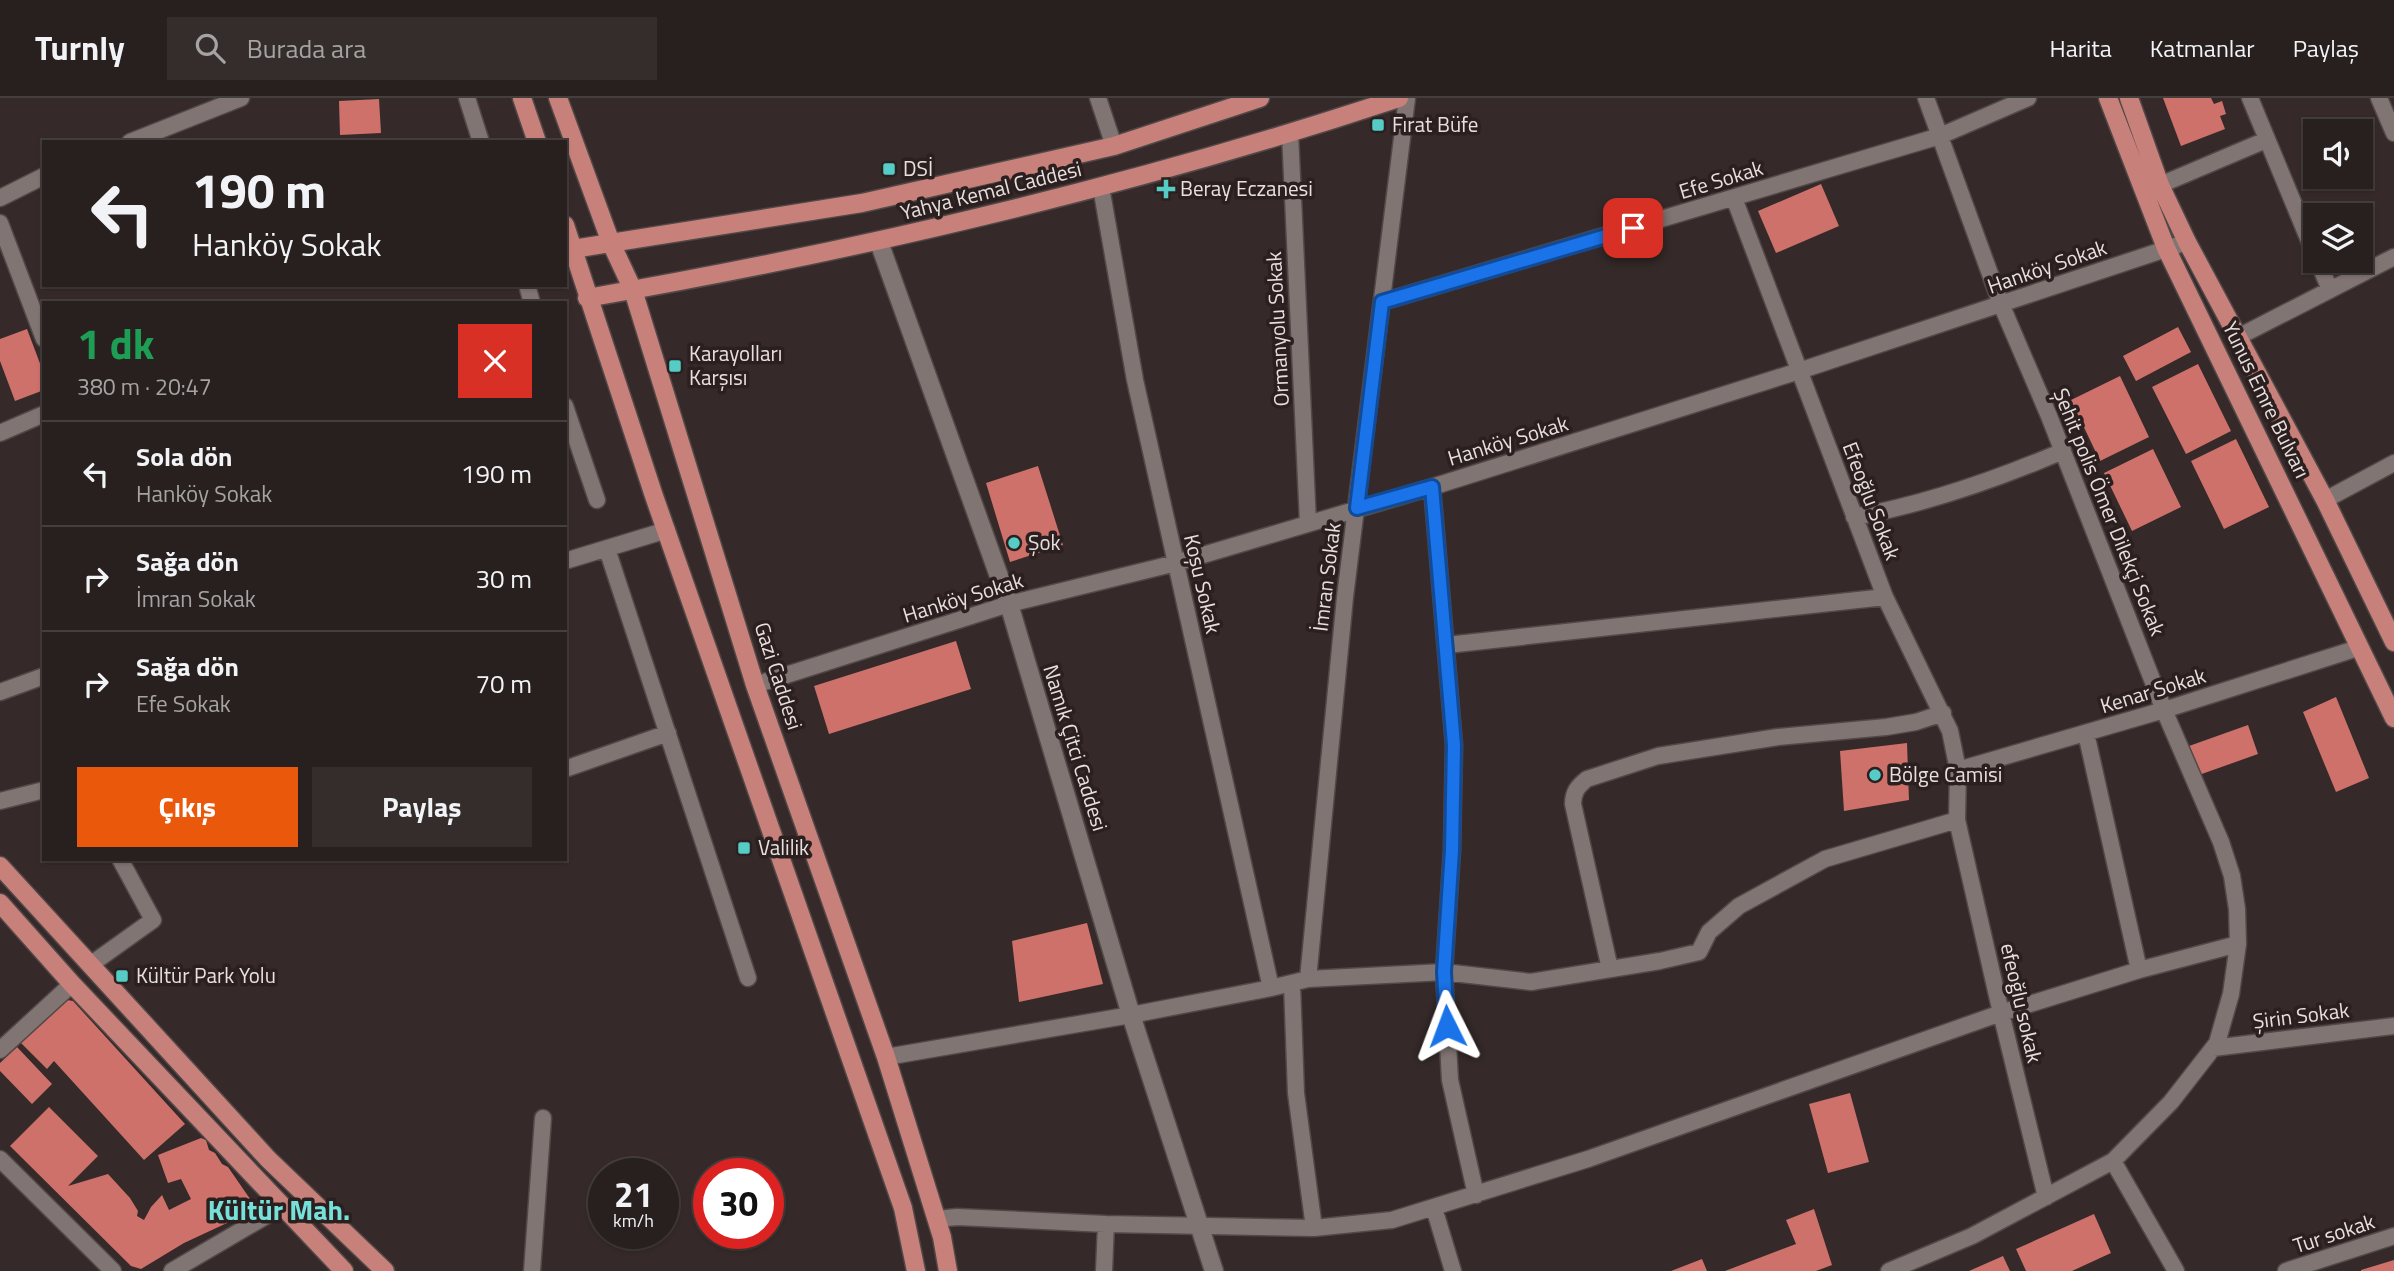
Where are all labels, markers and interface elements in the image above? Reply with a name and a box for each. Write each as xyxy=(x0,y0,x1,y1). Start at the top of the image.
search box xyxy=(167,17,657,80)
text: Turnly xyxy=(35,23,125,73)
icon: search xyxy=(191,29,229,67)
text: Burada ara xyxy=(247,29,366,68)
text: Harita xyxy=(2049,30,2112,66)
text: Katmanlar xyxy=(2150,30,2255,66)
text: Paylaş xyxy=(2293,30,2359,66)
place label: Fırat Büfe xyxy=(1392,108,1478,140)
marker: Fırat Büfe xyxy=(1370,117,1386,133)
map controls xyxy=(2303,119,2373,273)
button: sound xyxy=(2303,119,2373,189)
street label: Efe Sokak xyxy=(1675,151,1767,207)
text: 190 m xyxy=(192,152,326,227)
street label: Yahya Kemal Caddesi xyxy=(897,152,1085,228)
place label: DSİ xyxy=(903,152,933,184)
marker: DSİ xyxy=(881,161,897,177)
icon: left xyxy=(77,168,168,259)
place label: Beray Eczanesi xyxy=(1180,172,1313,204)
marker: Beray Eczanesi xyxy=(1158,181,1174,197)
pin xyxy=(1603,198,1663,258)
button: layers xyxy=(2303,203,2373,273)
icon: arrive xyxy=(1614,209,1652,247)
text: Hanköy Sokak xyxy=(192,220,382,268)
street label: Hanköy Sokak xyxy=(1983,231,2111,301)
street label: Ormanyolu Sokak xyxy=(1257,251,1297,407)
text: 1 dk xyxy=(77,311,154,375)
street label: Yunus Emre Bulvarı xyxy=(2215,316,2319,483)
button: close xyxy=(458,324,532,398)
place label: Karayolları Karşısı xyxy=(689,337,782,393)
marker: Karayolları Karşısı xyxy=(667,358,683,374)
text: 380 m · 20:47 xyxy=(77,369,212,404)
street label: Şehit polis Ömer Dilekçi Sokak xyxy=(2046,383,2174,640)
street label: Hanköy Sokak xyxy=(1444,407,1572,474)
text: Sola dön xyxy=(136,437,233,476)
street label: Efeoğlu Sokak xyxy=(1835,437,1909,564)
text: 190 m xyxy=(461,454,532,493)
icon: left xyxy=(77,455,115,493)
text: Hanköy Sokak xyxy=(136,476,272,511)
street label: İmran Sokak xyxy=(1303,521,1349,633)
place label: Şok xyxy=(1028,526,1061,558)
street label: Koşu Sokak xyxy=(1176,531,1230,637)
marker: Şok xyxy=(1006,535,1022,551)
text: Sağa dön xyxy=(136,542,239,581)
text: 30 m xyxy=(475,559,532,598)
icon: right xyxy=(77,560,115,598)
street label: Hanköy Sokak xyxy=(899,564,1027,631)
text: İmran Sokak xyxy=(136,581,256,616)
street label: Gazi Caddesi xyxy=(747,618,811,734)
text: Sağa dön xyxy=(136,647,239,686)
street label: Kenar Sokak xyxy=(2096,659,2209,721)
street label: Namık Çitci Caddesi xyxy=(1035,661,1116,835)
text: 70 m xyxy=(475,664,532,703)
icon: right xyxy=(77,665,115,703)
text: Efe Sokak xyxy=(136,686,231,721)
place label: Bölge Camisi xyxy=(1889,758,2002,790)
button: Çıkış xyxy=(77,767,298,847)
button: Paylaş xyxy=(312,767,532,847)
marker: Bölge Camisi xyxy=(1867,767,1883,783)
place label: Valilik xyxy=(758,831,809,863)
marker: Valilik xyxy=(736,840,752,856)
street label: efeoğlu sokak xyxy=(1993,940,2051,1066)
place label: Kültür Park Yolu xyxy=(136,959,276,991)
marker: Kültür Park Yolu xyxy=(114,968,130,984)
position arrow xyxy=(1410,989,1484,1063)
street label: Şirin Sokak xyxy=(2251,993,2351,1037)
speed limit sign: 30 xyxy=(693,1158,784,1249)
text: 21 xyxy=(614,1167,653,1221)
district label: Kültür Mah. xyxy=(208,1188,350,1231)
street label: Tur sokak xyxy=(2289,1205,2378,1261)
text: km/h xyxy=(613,1207,654,1234)

